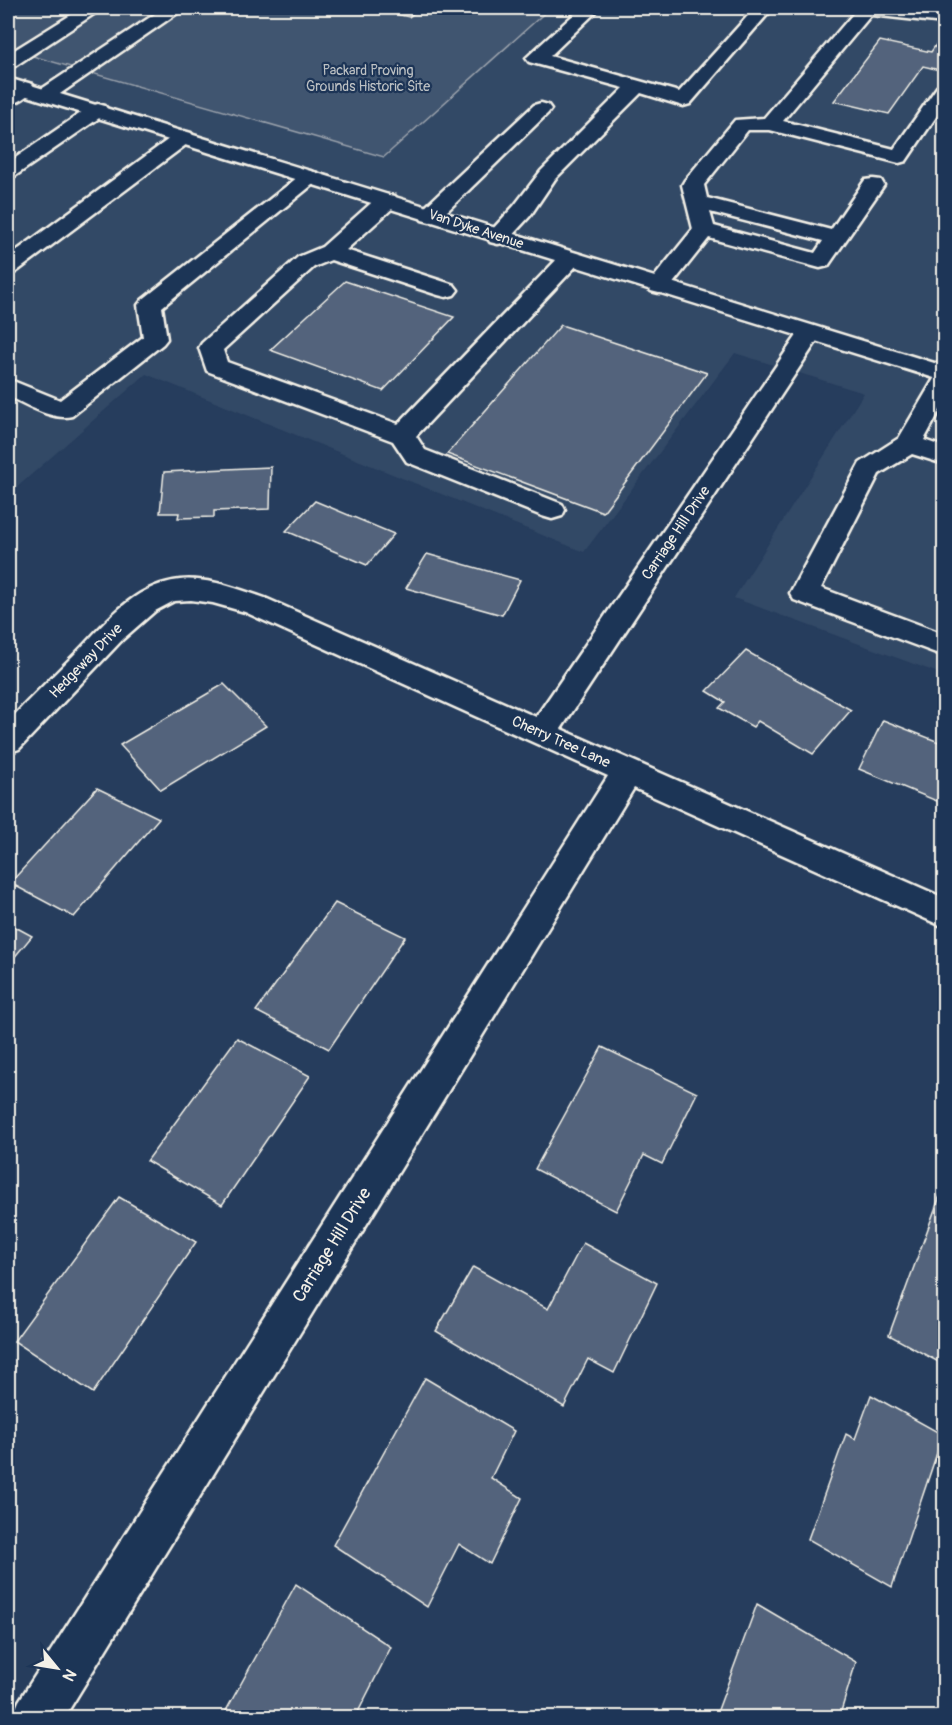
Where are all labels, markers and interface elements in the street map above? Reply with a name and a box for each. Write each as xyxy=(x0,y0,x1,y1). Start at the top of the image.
park label: Packard Proving Grounds Historic Site xyxy=(306,62,430,95)
street label: Van Dyke Avenue xyxy=(426,206,526,252)
street label: Carriage Hill Drive xyxy=(638,482,715,584)
street label: Hedgeway Drive xyxy=(45,619,127,703)
street label: Cherry Tree Lane xyxy=(509,712,614,772)
street label: Carriage Hill Drive xyxy=(287,1183,377,1307)
north arrow xyxy=(27,1638,87,1698)
text: N xyxy=(58,1665,80,1685)

